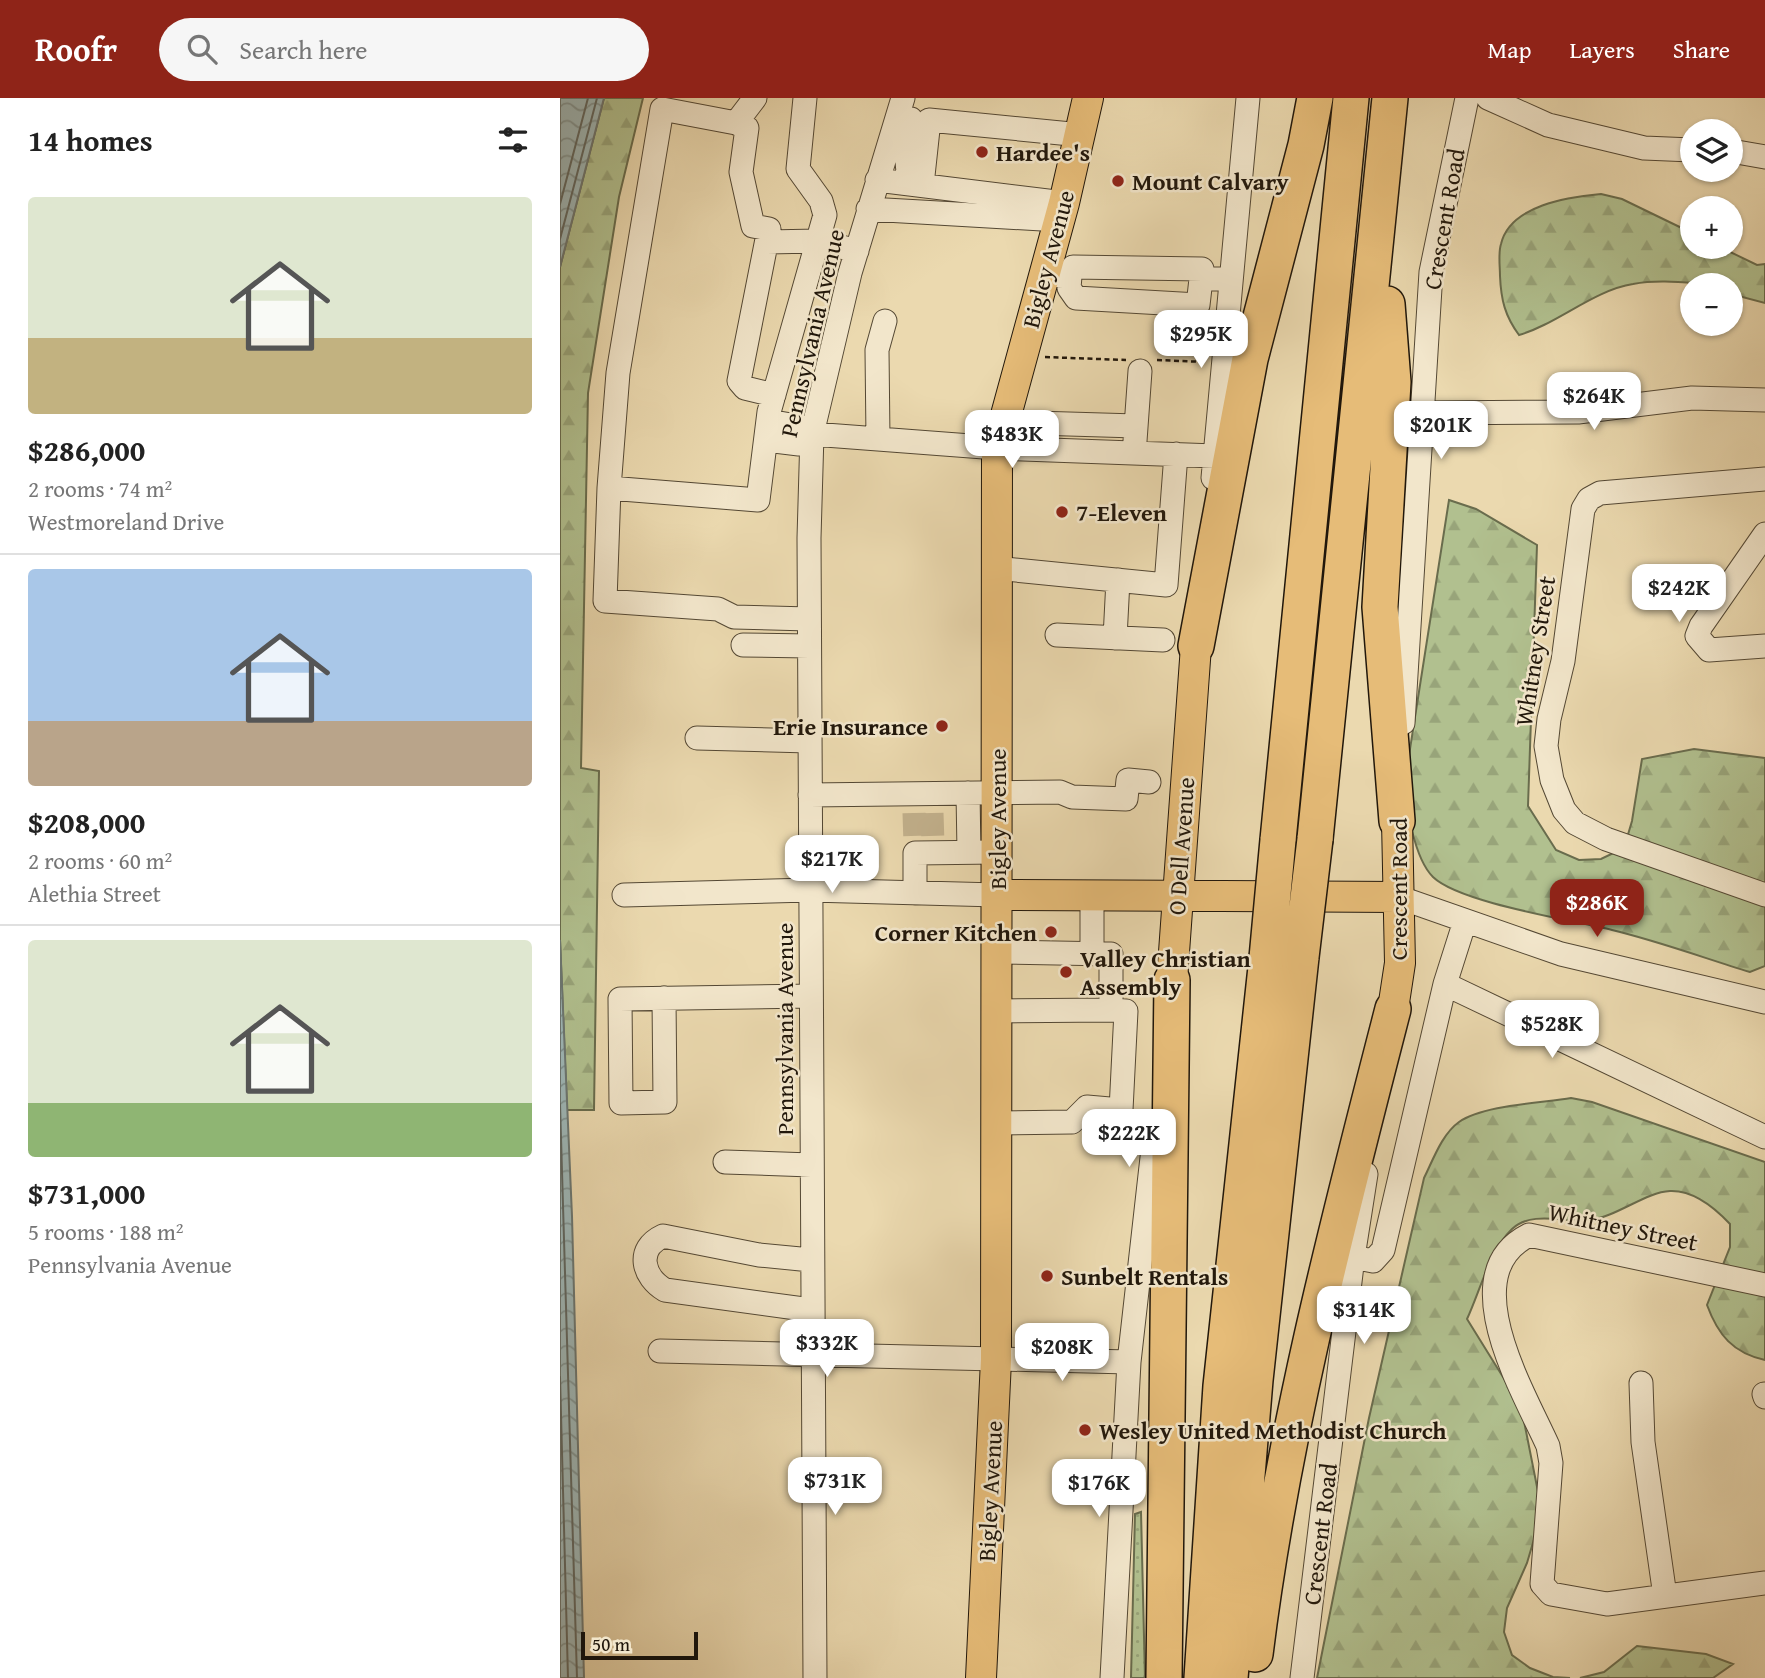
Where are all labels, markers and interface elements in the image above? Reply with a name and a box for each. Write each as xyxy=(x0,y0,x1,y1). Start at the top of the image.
search box xyxy=(159,18,649,81)
text: Roofr xyxy=(35,25,117,73)
icon: search xyxy=(183,30,221,68)
text: Search here xyxy=(239,30,368,69)
text: Map xyxy=(1488,32,1531,67)
text: Layers xyxy=(1569,32,1635,67)
text: Share xyxy=(1673,32,1730,67)
text: 14 homes xyxy=(28,118,153,162)
map controls xyxy=(1680,119,1743,336)
button: layers xyxy=(1680,119,1743,182)
icon: filters xyxy=(494,121,532,159)
place label: Hardee's xyxy=(996,135,1090,170)
marker: Hardee's xyxy=(974,144,990,160)
street label: Crescent Road xyxy=(1414,146,1474,292)
place label: Mount Calvary xyxy=(1132,164,1289,199)
marker: Mount Calvary xyxy=(1110,173,1126,189)
street label: Bigley Avenue xyxy=(1013,186,1083,332)
button: + xyxy=(1680,196,1743,259)
street label: Pennsylvania Avenue xyxy=(771,225,853,441)
icon: home xyxy=(217,243,343,369)
button: − xyxy=(1680,273,1743,336)
pin: $295K xyxy=(1152,310,1250,370)
text: $295K xyxy=(1170,316,1232,349)
pin: $264K xyxy=(1545,372,1643,432)
text: $264K xyxy=(1563,378,1625,411)
pin: $201K xyxy=(1392,402,1490,461)
text: $201K xyxy=(1410,407,1472,440)
pin: $483K xyxy=(963,410,1061,470)
text: $483K xyxy=(981,416,1043,449)
text: $286,000 xyxy=(28,428,145,472)
text: 2 rooms · 74 m² xyxy=(28,472,172,505)
place label: 7-Eleven xyxy=(1076,495,1167,530)
marker: 7-Eleven xyxy=(1054,504,1070,520)
text: Westmoreland Drive xyxy=(28,505,224,538)
pin: $242K xyxy=(1630,564,1728,624)
text: $242K xyxy=(1648,570,1710,603)
street label: Whitney Street xyxy=(1506,573,1564,729)
icon: home xyxy=(217,615,343,741)
place label: Erie Insurance xyxy=(773,709,928,744)
marker: Erie Insurance xyxy=(934,718,950,734)
street label: Bigley Avenue xyxy=(980,748,1015,890)
street label: O Dell Avenue xyxy=(1159,776,1203,916)
text: $208,000 xyxy=(28,800,145,844)
street label: Crescent Road xyxy=(1381,817,1416,960)
pin: $217K xyxy=(783,836,881,895)
text: $217K xyxy=(801,841,863,874)
text: 2 rooms · 60 m² xyxy=(28,844,172,877)
text: Alethia Street xyxy=(28,877,161,910)
pin: $286K xyxy=(1548,880,1646,939)
text: $286K xyxy=(1566,885,1628,918)
place label: Corner Kitchen xyxy=(875,915,1037,950)
street label: Pennsylvania Avenue xyxy=(767,923,802,1135)
marker: Corner Kitchen xyxy=(1043,924,1059,940)
place label: Valley Christian Assembly xyxy=(1080,941,1251,1004)
marker: Valley Christian Assembly xyxy=(1058,964,1074,980)
icon: home xyxy=(217,986,343,1112)
pin: $528K xyxy=(1503,1000,1601,1060)
text: $528K xyxy=(1521,1006,1583,1039)
pin: $222K xyxy=(1080,1110,1178,1169)
text: $222K xyxy=(1098,1115,1160,1148)
text: $731,000 xyxy=(28,1171,145,1215)
street label: Whitney Street xyxy=(1545,1194,1701,1260)
text: 5 rooms · 188 m² xyxy=(28,1215,183,1248)
text: Pennsylvania Avenue xyxy=(28,1248,232,1281)
place label: Sunbelt Rentals xyxy=(1061,1259,1228,1294)
marker: Sunbelt Rentals xyxy=(1039,1268,1055,1284)
pin: $314K xyxy=(1315,1286,1413,1346)
text: $314K xyxy=(1333,1292,1395,1325)
pin: $332K xyxy=(778,1320,876,1379)
pin: $208K xyxy=(1013,1324,1111,1383)
text: $332K xyxy=(796,1325,858,1358)
text: $208K xyxy=(1031,1329,1093,1362)
place label: Wesley United Methodist Church xyxy=(1099,1413,1447,1448)
street label: Bigley Avenue xyxy=(969,1420,1011,1562)
marker: Wesley United Methodist Church xyxy=(1077,1422,1093,1438)
pin: $731K xyxy=(786,1458,884,1517)
pin: $176K xyxy=(1050,1460,1148,1519)
street label: Crescent Road xyxy=(1294,1461,1346,1607)
text: $731K xyxy=(804,1463,866,1496)
text: $176K xyxy=(1068,1465,1130,1498)
scale bar xyxy=(581,1629,698,1661)
text: 50 m xyxy=(592,1630,630,1658)

